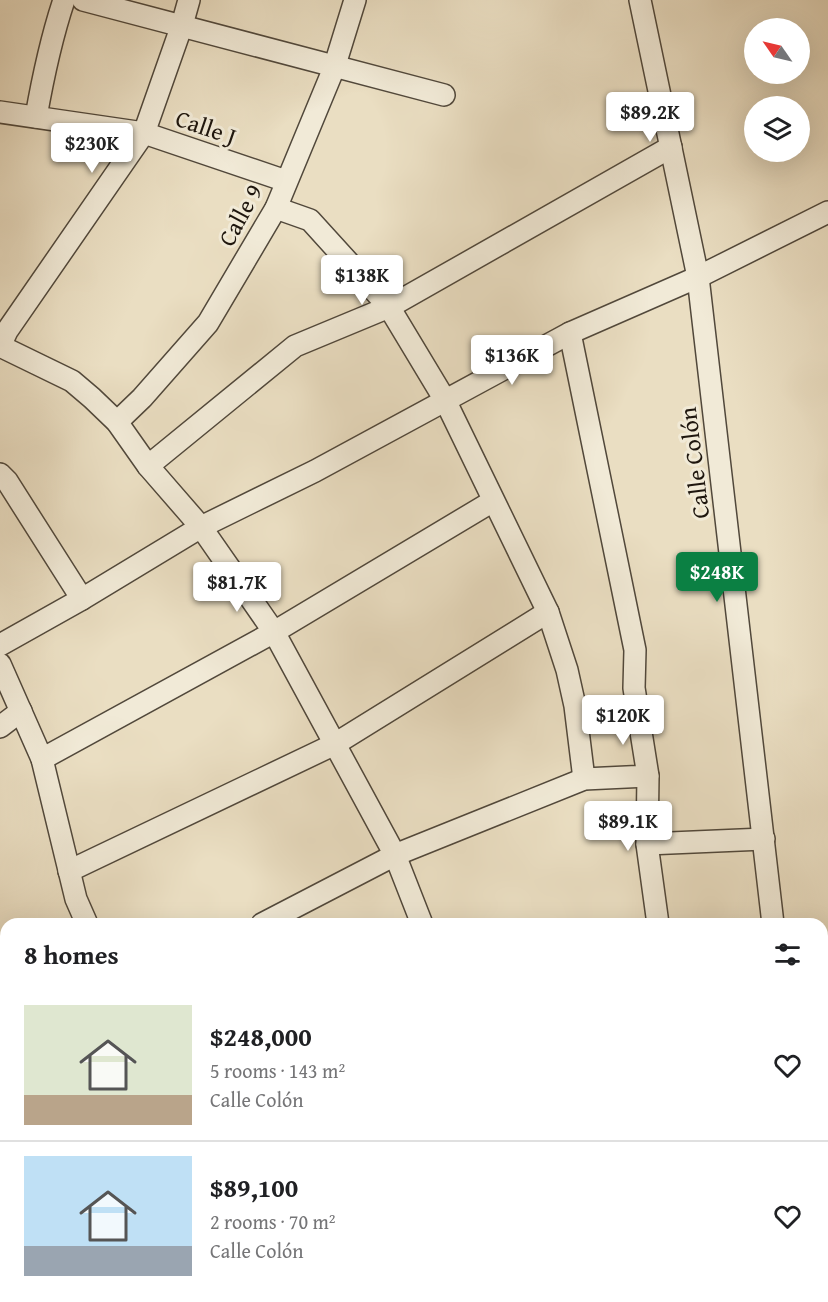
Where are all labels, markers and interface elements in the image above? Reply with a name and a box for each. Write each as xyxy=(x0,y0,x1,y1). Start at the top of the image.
north arrow xyxy=(744,18,810,84)
map controls xyxy=(744,18,810,162)
pin: $89.2K xyxy=(601,92,699,143)
button: layers xyxy=(744,96,810,162)
text: $89.2K xyxy=(620,97,680,126)
street label: Calle J xyxy=(171,100,241,154)
pin: $230K xyxy=(50,123,134,174)
text: $230K xyxy=(65,128,119,157)
street label: Calle 9 xyxy=(209,178,271,252)
pin: $138K xyxy=(320,255,404,306)
text: $138K xyxy=(335,260,389,289)
pin: $136K xyxy=(470,335,554,386)
text: $136K xyxy=(485,340,539,369)
street label: Calle Colón xyxy=(670,405,718,521)
pin: $248K xyxy=(675,552,759,603)
text: $248K xyxy=(690,557,744,586)
pin: $81.7K xyxy=(188,562,286,613)
text: $81.7K xyxy=(207,567,267,596)
pin: $120K xyxy=(581,695,665,746)
text: $120K xyxy=(596,700,650,729)
pin: $89.1K xyxy=(579,801,677,852)
text: $89.1K xyxy=(598,806,658,835)
text: 8 homes xyxy=(24,935,119,974)
icon: filters xyxy=(771,938,804,971)
text: $248,000 xyxy=(210,1017,312,1056)
icon: home xyxy=(72,1029,144,1101)
icon: heart xyxy=(771,1049,804,1082)
text: 5 rooms · 143 m² xyxy=(210,1056,345,1085)
text: Calle Colón xyxy=(210,1085,303,1114)
text: $89,100 xyxy=(210,1168,298,1207)
icon: home xyxy=(72,1180,144,1252)
icon: heart xyxy=(771,1200,804,1233)
text: 2 rooms · 70 m² xyxy=(210,1207,336,1236)
text: Calle Colón xyxy=(210,1236,303,1265)

